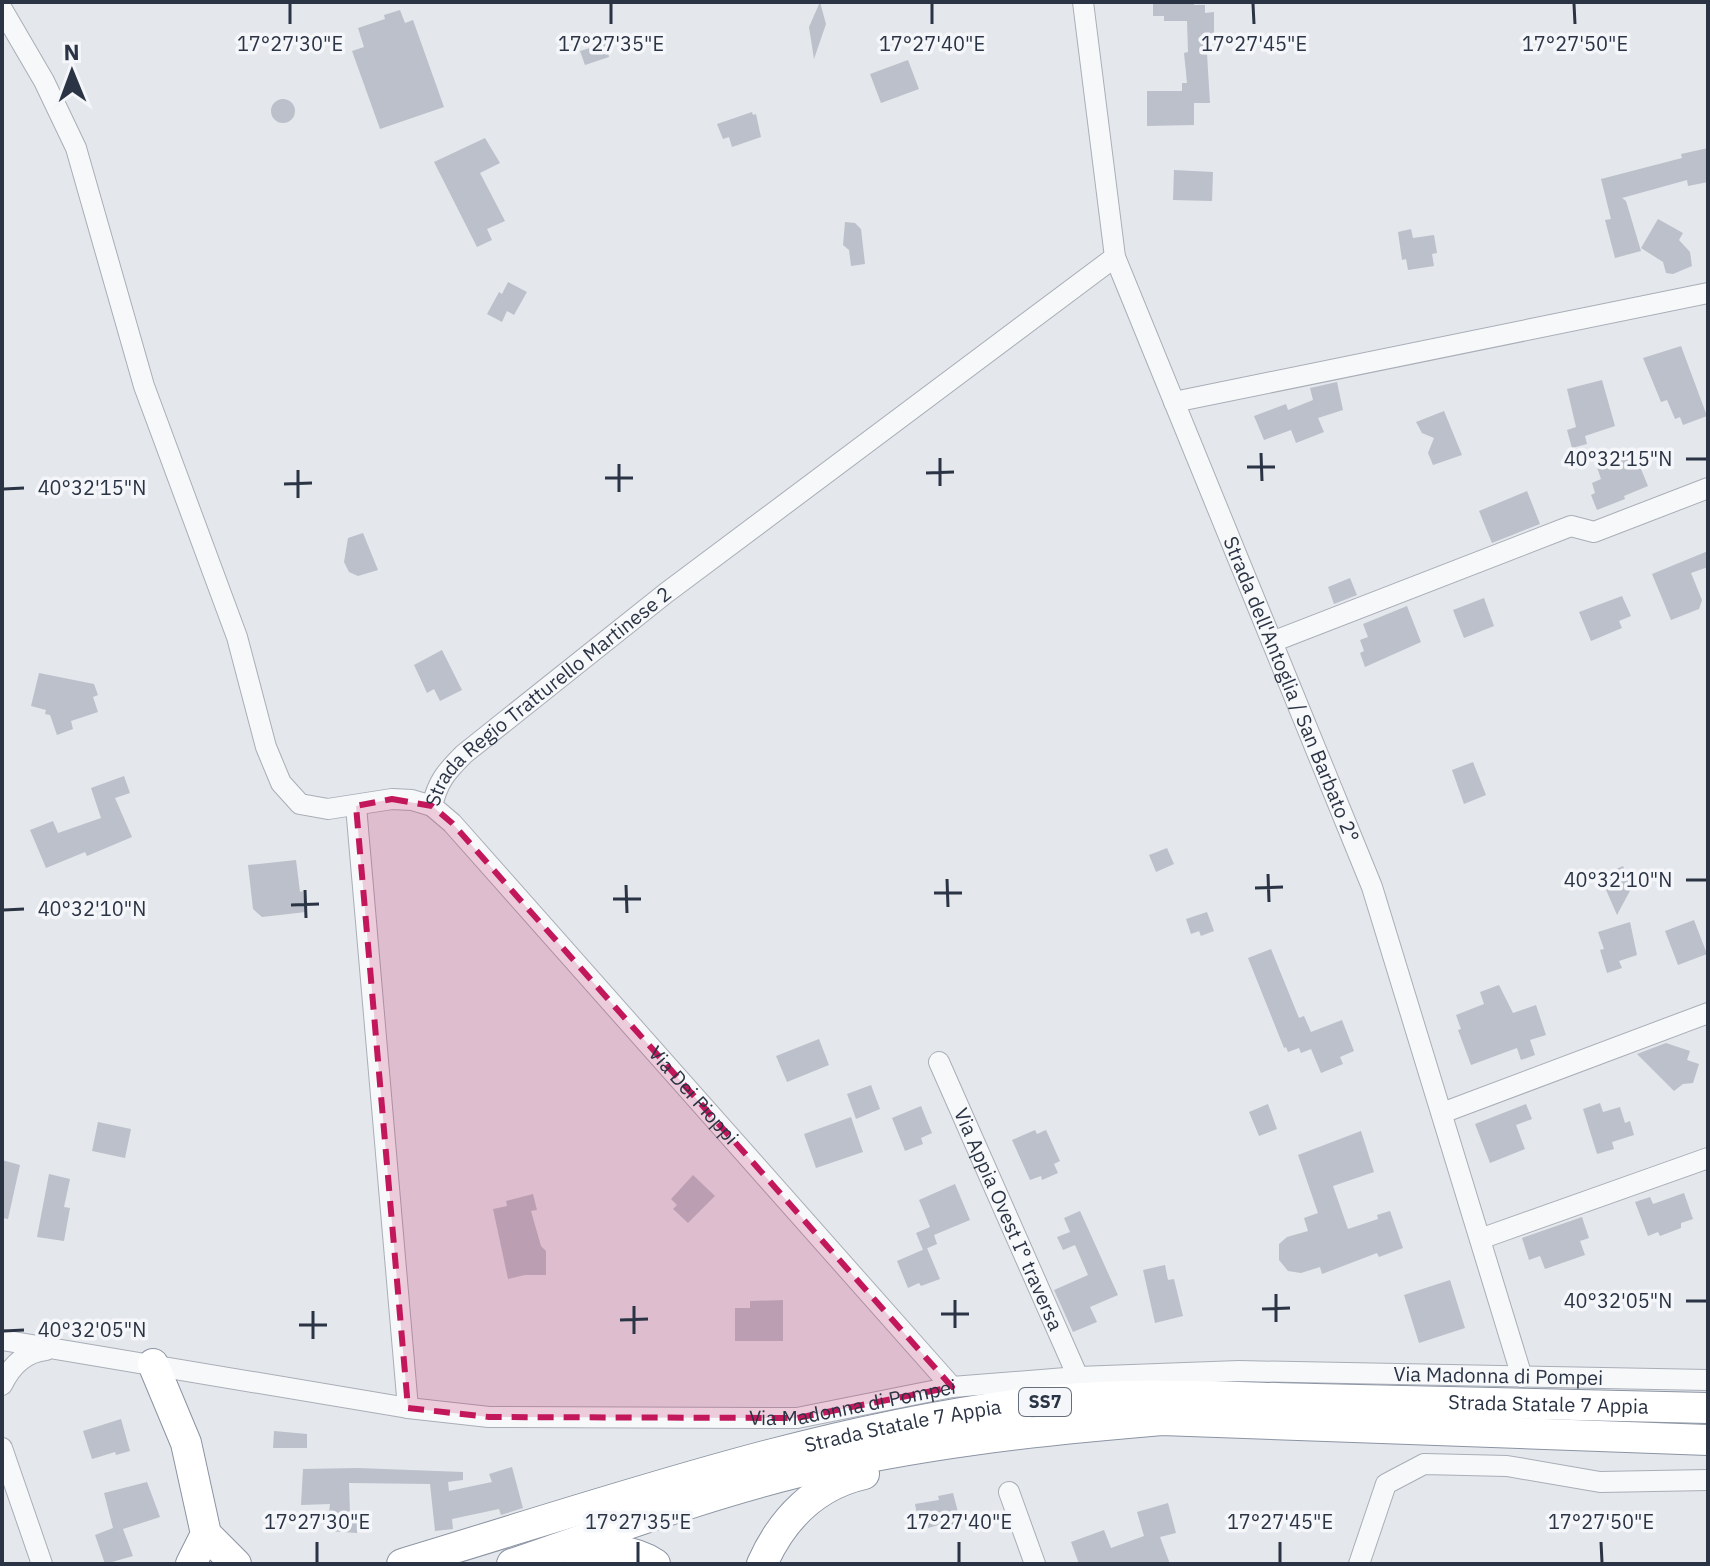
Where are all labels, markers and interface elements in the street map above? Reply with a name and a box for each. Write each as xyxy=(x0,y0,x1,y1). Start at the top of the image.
text: 17°27'30"E xyxy=(237,30,343,57)
text: 17°27'35"E xyxy=(558,30,664,57)
text: 17°27'40"E xyxy=(879,30,985,57)
text: 17°27'45"E xyxy=(1201,30,1307,57)
text: 17°27'50"E xyxy=(1522,30,1628,57)
north arrow xyxy=(32,32,112,112)
text: N xyxy=(63,37,80,66)
text: 40°32'15"N xyxy=(1564,445,1672,472)
text: 40°32'15"N xyxy=(38,474,146,501)
street label: Strada dell'Antoglia / San Barbato 2° xyxy=(1217,532,1366,846)
street label: Strada Regio Tratturello Martinese 2 xyxy=(418,580,677,809)
text: 40°32'10"N xyxy=(1564,866,1672,893)
text: 40°32'10"N xyxy=(38,895,146,922)
street label: Via Dei Pioppi xyxy=(643,1040,745,1150)
street label: Via Appia Ovest I° traversa xyxy=(948,1104,1070,1335)
text: 40°32'05"N xyxy=(1564,1287,1672,1314)
text: 40°32'05"N xyxy=(38,1316,146,1343)
street label: Via Madonna di Pompei xyxy=(1393,1360,1603,1391)
street label: Via Madonna di Pompei xyxy=(749,1373,957,1431)
road number: SS7 xyxy=(1019,1388,1071,1416)
street label: Strada Statale 7 Appia xyxy=(1448,1388,1649,1420)
street label: Strada Statale 7 Appia xyxy=(801,1393,1003,1458)
text: 17°27'30"E xyxy=(264,1508,370,1535)
text: 17°27'35"E xyxy=(585,1508,691,1535)
text: 17°27'40"E xyxy=(906,1508,1012,1535)
text: 17°27'45"E xyxy=(1227,1508,1333,1535)
text: 17°27'50"E xyxy=(1548,1508,1654,1535)

